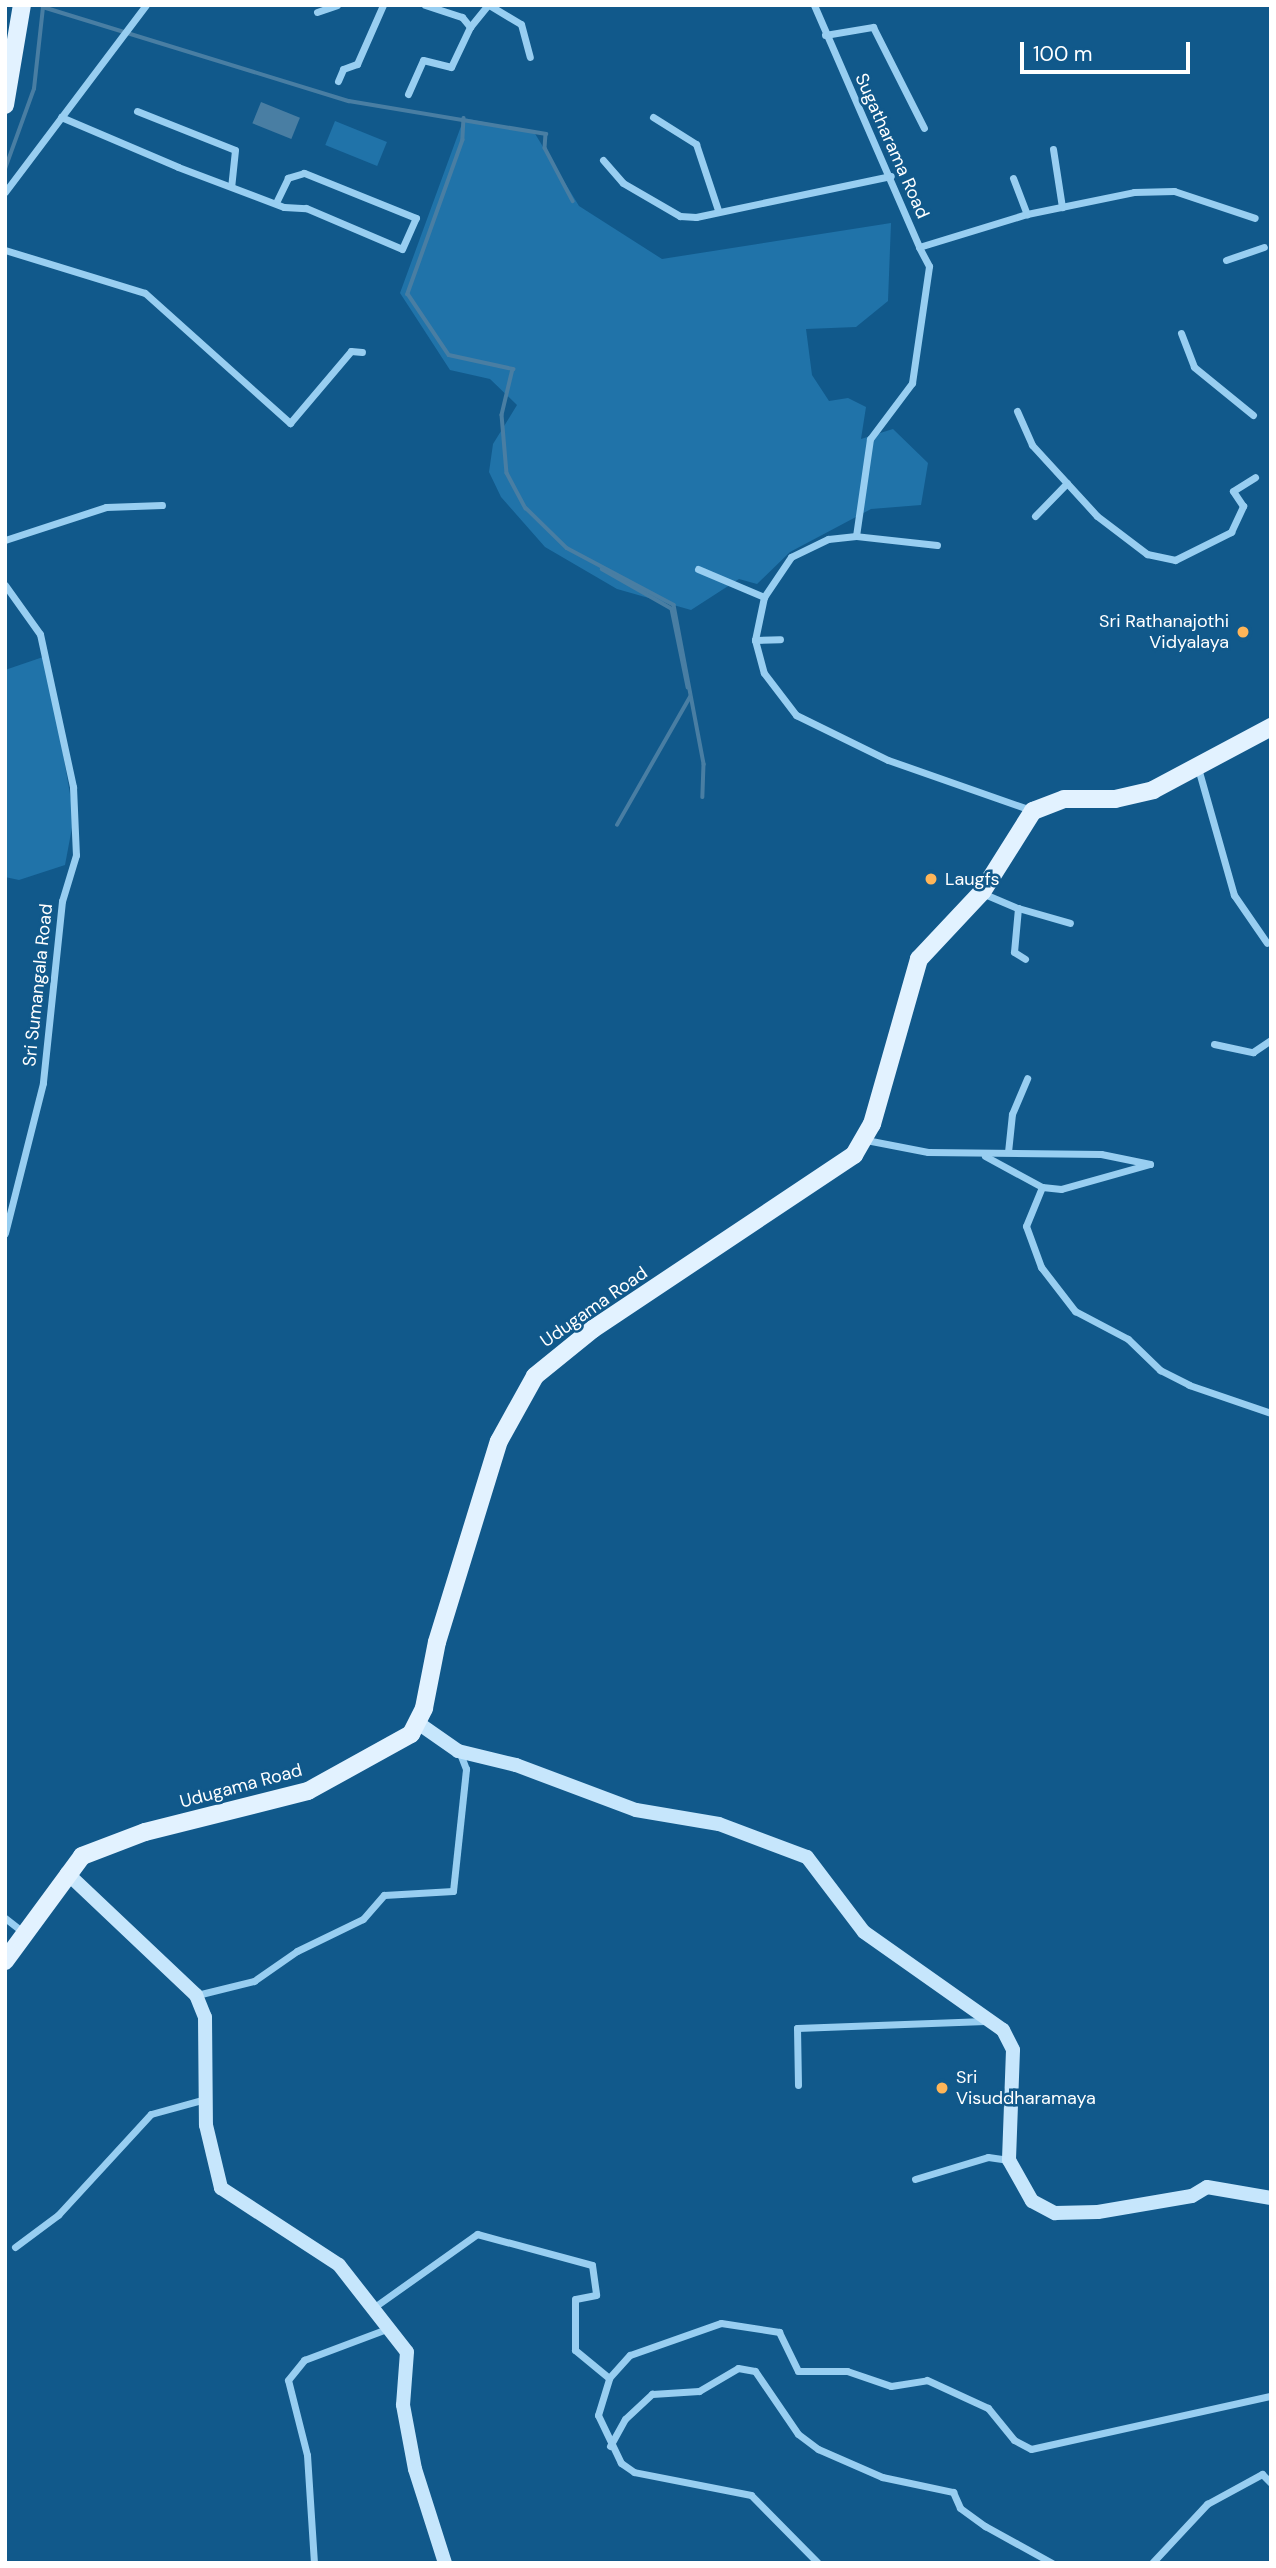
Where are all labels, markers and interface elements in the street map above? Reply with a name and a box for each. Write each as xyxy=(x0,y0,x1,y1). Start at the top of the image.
scale bar xyxy=(1024,28,1194,72)
text: 100 m xyxy=(1033,40,1093,68)
street label: Sugatharama Road xyxy=(850,70,934,222)
place label: Sri Rathanajothi Vidyalaya xyxy=(1099,611,1229,654)
marker: Sri Rathanajothi Vidyalaya xyxy=(1235,624,1251,640)
place label: Laugfs xyxy=(945,868,999,890)
marker: Laugfs xyxy=(923,871,939,887)
street label: Sri Sumangala Road xyxy=(19,903,57,1067)
street label: Udugama Road xyxy=(536,1262,652,1352)
street label: Udugama Road xyxy=(177,1759,305,1813)
place label: Sri Visuddharamaya xyxy=(956,2067,1096,2110)
marker: Sri Visuddharamaya xyxy=(934,2080,950,2096)

